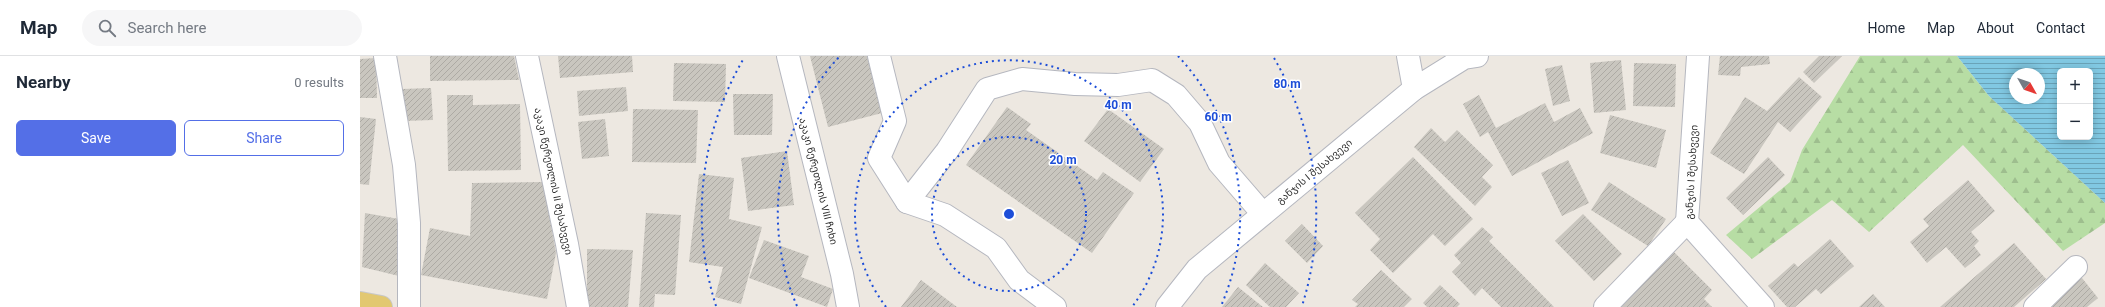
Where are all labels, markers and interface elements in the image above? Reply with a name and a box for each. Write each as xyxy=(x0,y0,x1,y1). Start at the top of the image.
search box xyxy=(82,10,362,46)
text: Map xyxy=(20,16,58,39)
icon: search xyxy=(96,17,118,39)
text: Search here xyxy=(128,19,206,37)
text: Home xyxy=(1867,20,1905,36)
text: Map xyxy=(1927,20,1955,36)
text: About xyxy=(1977,20,2014,36)
text: Contact xyxy=(2036,20,2085,36)
north arrow xyxy=(2009,68,2045,104)
map controls xyxy=(2057,68,2093,140)
button: + xyxy=(2057,68,2093,104)
text: Nearby xyxy=(16,72,71,92)
text: 0 results xyxy=(294,75,344,90)
text: 80 m xyxy=(1273,77,1301,91)
text: 40 m xyxy=(1104,98,1132,112)
button: − xyxy=(2057,104,2093,140)
street label: აკაკი წერეთლის II შესახვევი xyxy=(532,107,575,256)
text: 60 m xyxy=(1204,110,1232,124)
street label: აკაკი წერეთლის VIII ჩიხი xyxy=(796,116,840,246)
button: Save xyxy=(16,120,176,156)
button: Share xyxy=(184,120,344,156)
street label: განჯის I შესახვევი xyxy=(1684,124,1700,220)
street label: განჯის I შესახვევი xyxy=(1275,137,1355,207)
text: 20 m xyxy=(1049,153,1077,167)
centre of rings xyxy=(1002,207,1016,221)

